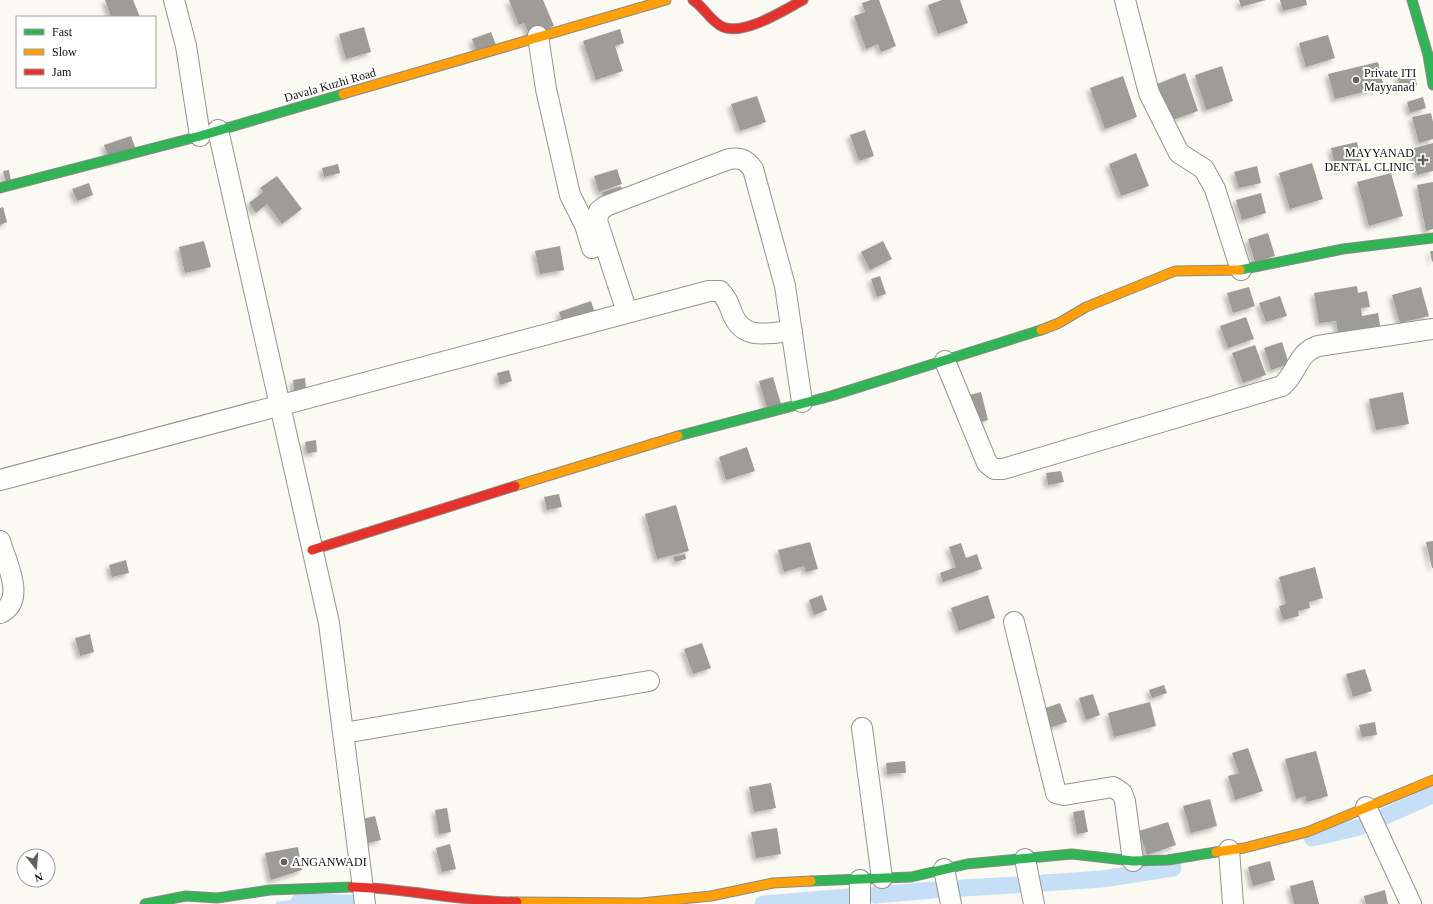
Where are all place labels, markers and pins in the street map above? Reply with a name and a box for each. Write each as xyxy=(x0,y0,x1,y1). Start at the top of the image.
place label: Private ITI Mayyanad xyxy=(1364,66,1416,94)
marker: Private ITI Mayyanad xyxy=(1351,75,1361,85)
place label: MAYYANAD DENTAL CLINIC xyxy=(1324,146,1414,174)
marker: MAYYANAD DENTAL CLINIC xyxy=(1417,154,1429,166)
place label: ANGANWADI xyxy=(292,855,367,869)
marker: ANGANWADI xyxy=(279,857,289,867)

